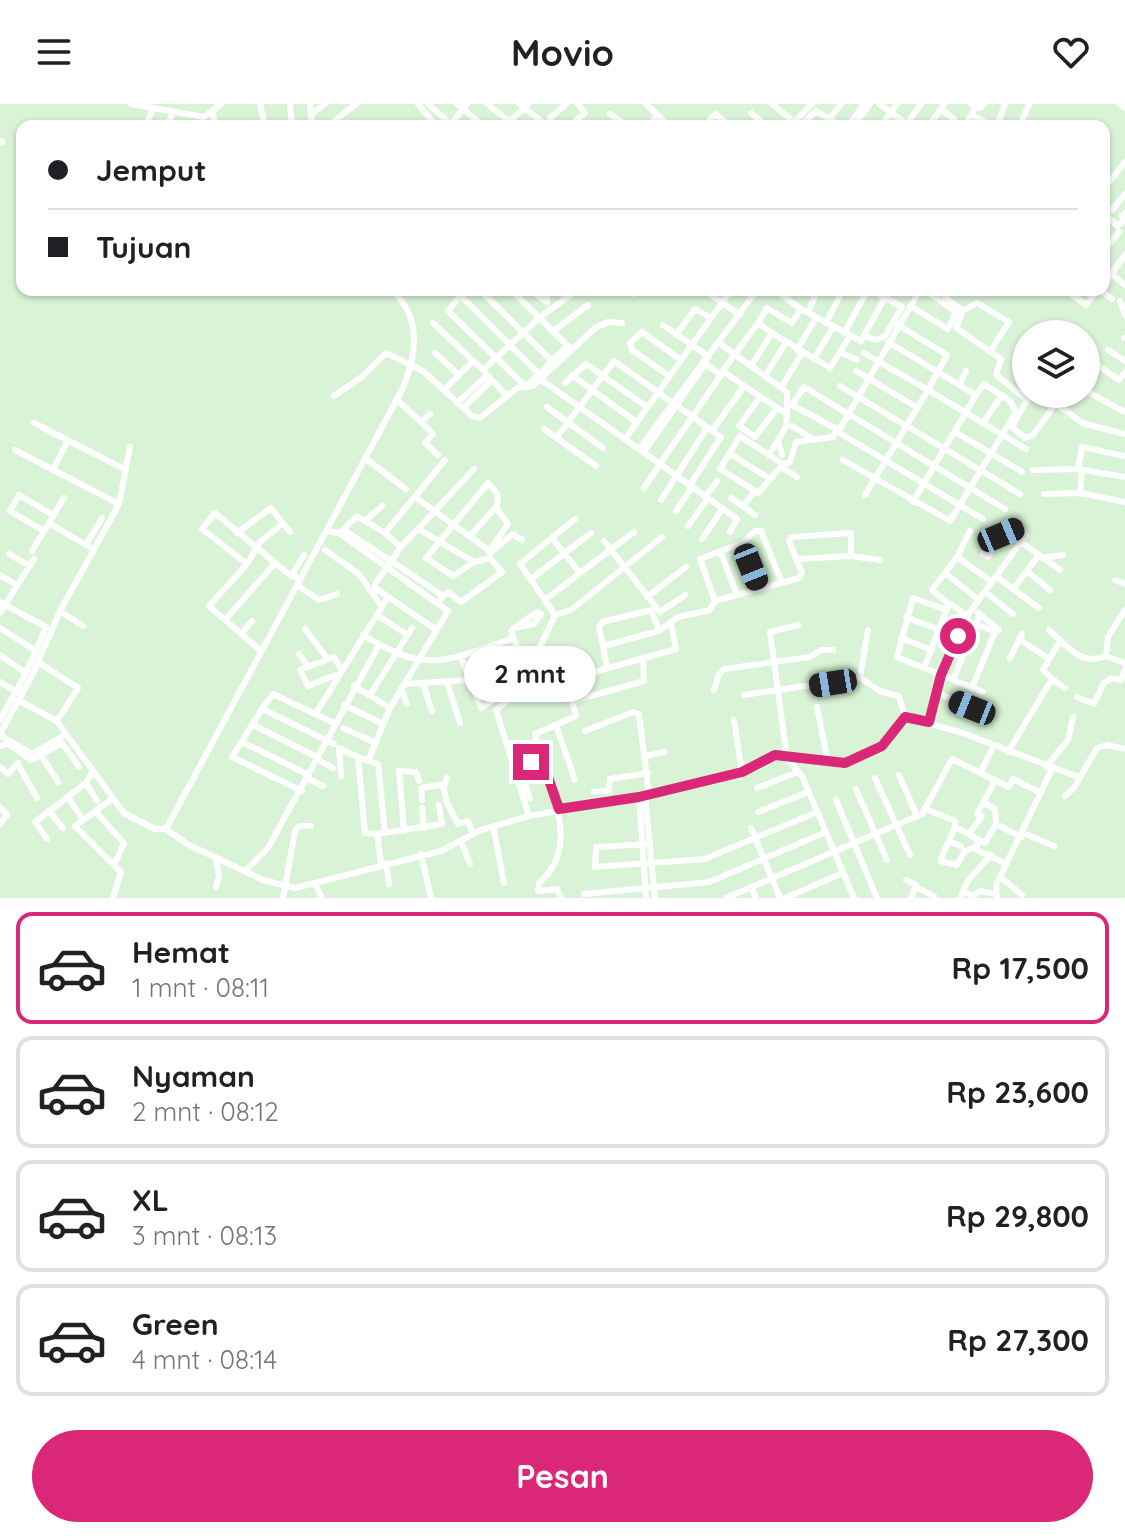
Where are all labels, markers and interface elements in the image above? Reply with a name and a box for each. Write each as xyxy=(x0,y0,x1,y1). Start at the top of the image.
icon: menu xyxy=(32,30,76,74)
text: Movio xyxy=(511,30,614,75)
icon: heart xyxy=(1049,30,1093,74)
text: Jemput xyxy=(96,151,207,189)
text: Tujuan xyxy=(96,228,191,266)
map controls xyxy=(1012,320,1100,408)
button: layers xyxy=(1012,320,1100,408)
car xyxy=(974,515,1028,555)
car xyxy=(731,540,771,594)
route start xyxy=(940,618,976,654)
callout: 2 mnt xyxy=(465,646,597,702)
text: 2 mnt xyxy=(494,657,566,690)
car xyxy=(807,667,859,699)
car xyxy=(945,688,999,728)
route end xyxy=(513,744,549,780)
icon: car xyxy=(36,932,108,1004)
text: Hemat xyxy=(132,933,230,971)
text: Rp 17,500 xyxy=(952,949,1089,987)
text: 1 mnt · 08:11 xyxy=(132,971,269,1004)
icon: car xyxy=(36,1056,108,1128)
text: Nyaman xyxy=(132,1057,255,1095)
text: Rp 23,600 xyxy=(946,1073,1089,1111)
text: 2 mnt · 08:12 xyxy=(132,1095,279,1128)
icon: car xyxy=(36,1180,108,1252)
text: XL xyxy=(132,1181,169,1219)
text: Rp 29,800 xyxy=(946,1197,1089,1235)
text: 3 mnt · 08:13 xyxy=(132,1219,277,1252)
icon: car xyxy=(36,1304,108,1376)
text: Green xyxy=(132,1305,219,1343)
text: Rp 27,300 xyxy=(947,1321,1089,1359)
text: 4 mnt · 08:14 xyxy=(132,1343,277,1376)
button: Pesan xyxy=(32,1430,1093,1522)

